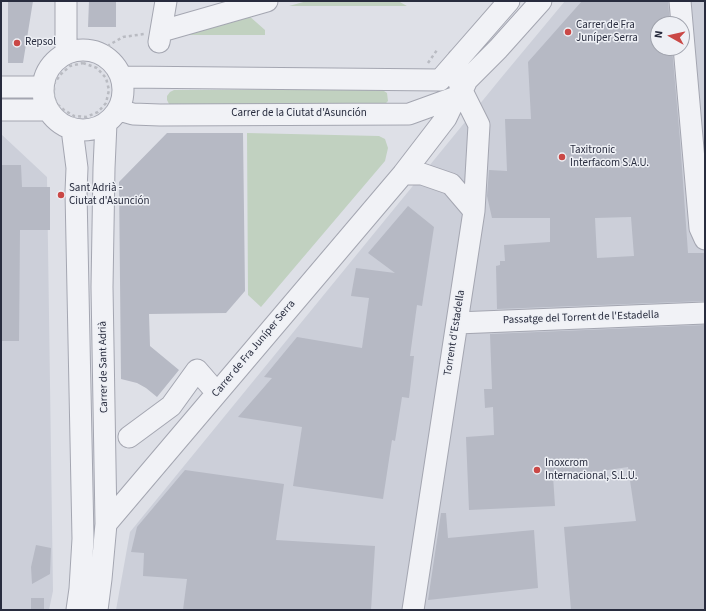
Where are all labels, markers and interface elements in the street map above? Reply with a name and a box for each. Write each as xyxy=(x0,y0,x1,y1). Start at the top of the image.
north arrow xyxy=(650,16,690,56)
place label: Carrer de Fra Juníper Serra xyxy=(576,19,638,45)
marker: Carrer de Fra Juníper Serra xyxy=(563,27,573,37)
text: N xyxy=(651,30,667,39)
place label: Repsol xyxy=(25,36,56,50)
marker: Repsol xyxy=(12,38,22,48)
street label: Carrer de la Ciutat d'Asunción xyxy=(231,107,367,121)
place label: Taxitronic Interfacom S.A.U. xyxy=(570,144,649,170)
marker: Taxitronic Interfacom S.A.U. xyxy=(557,152,567,162)
place label: Sant Adrià - Ciutat d'Asunción xyxy=(69,182,150,208)
marker: Sant Adrià - Ciutat d'Asunción xyxy=(56,190,66,200)
street label: Torrent d'Estadella xyxy=(442,289,468,377)
street label: Carrer de Fra Juníper Serra xyxy=(209,298,299,400)
street label: Passatge del Torrent de l'Estadella xyxy=(503,309,659,327)
street label: Carrer de Sant Adrià xyxy=(97,321,111,413)
place label: Inoxcrom Internacional, S.L.U. xyxy=(545,457,637,483)
marker: Inoxcrom Internacional, S.L.U. xyxy=(532,465,542,475)

